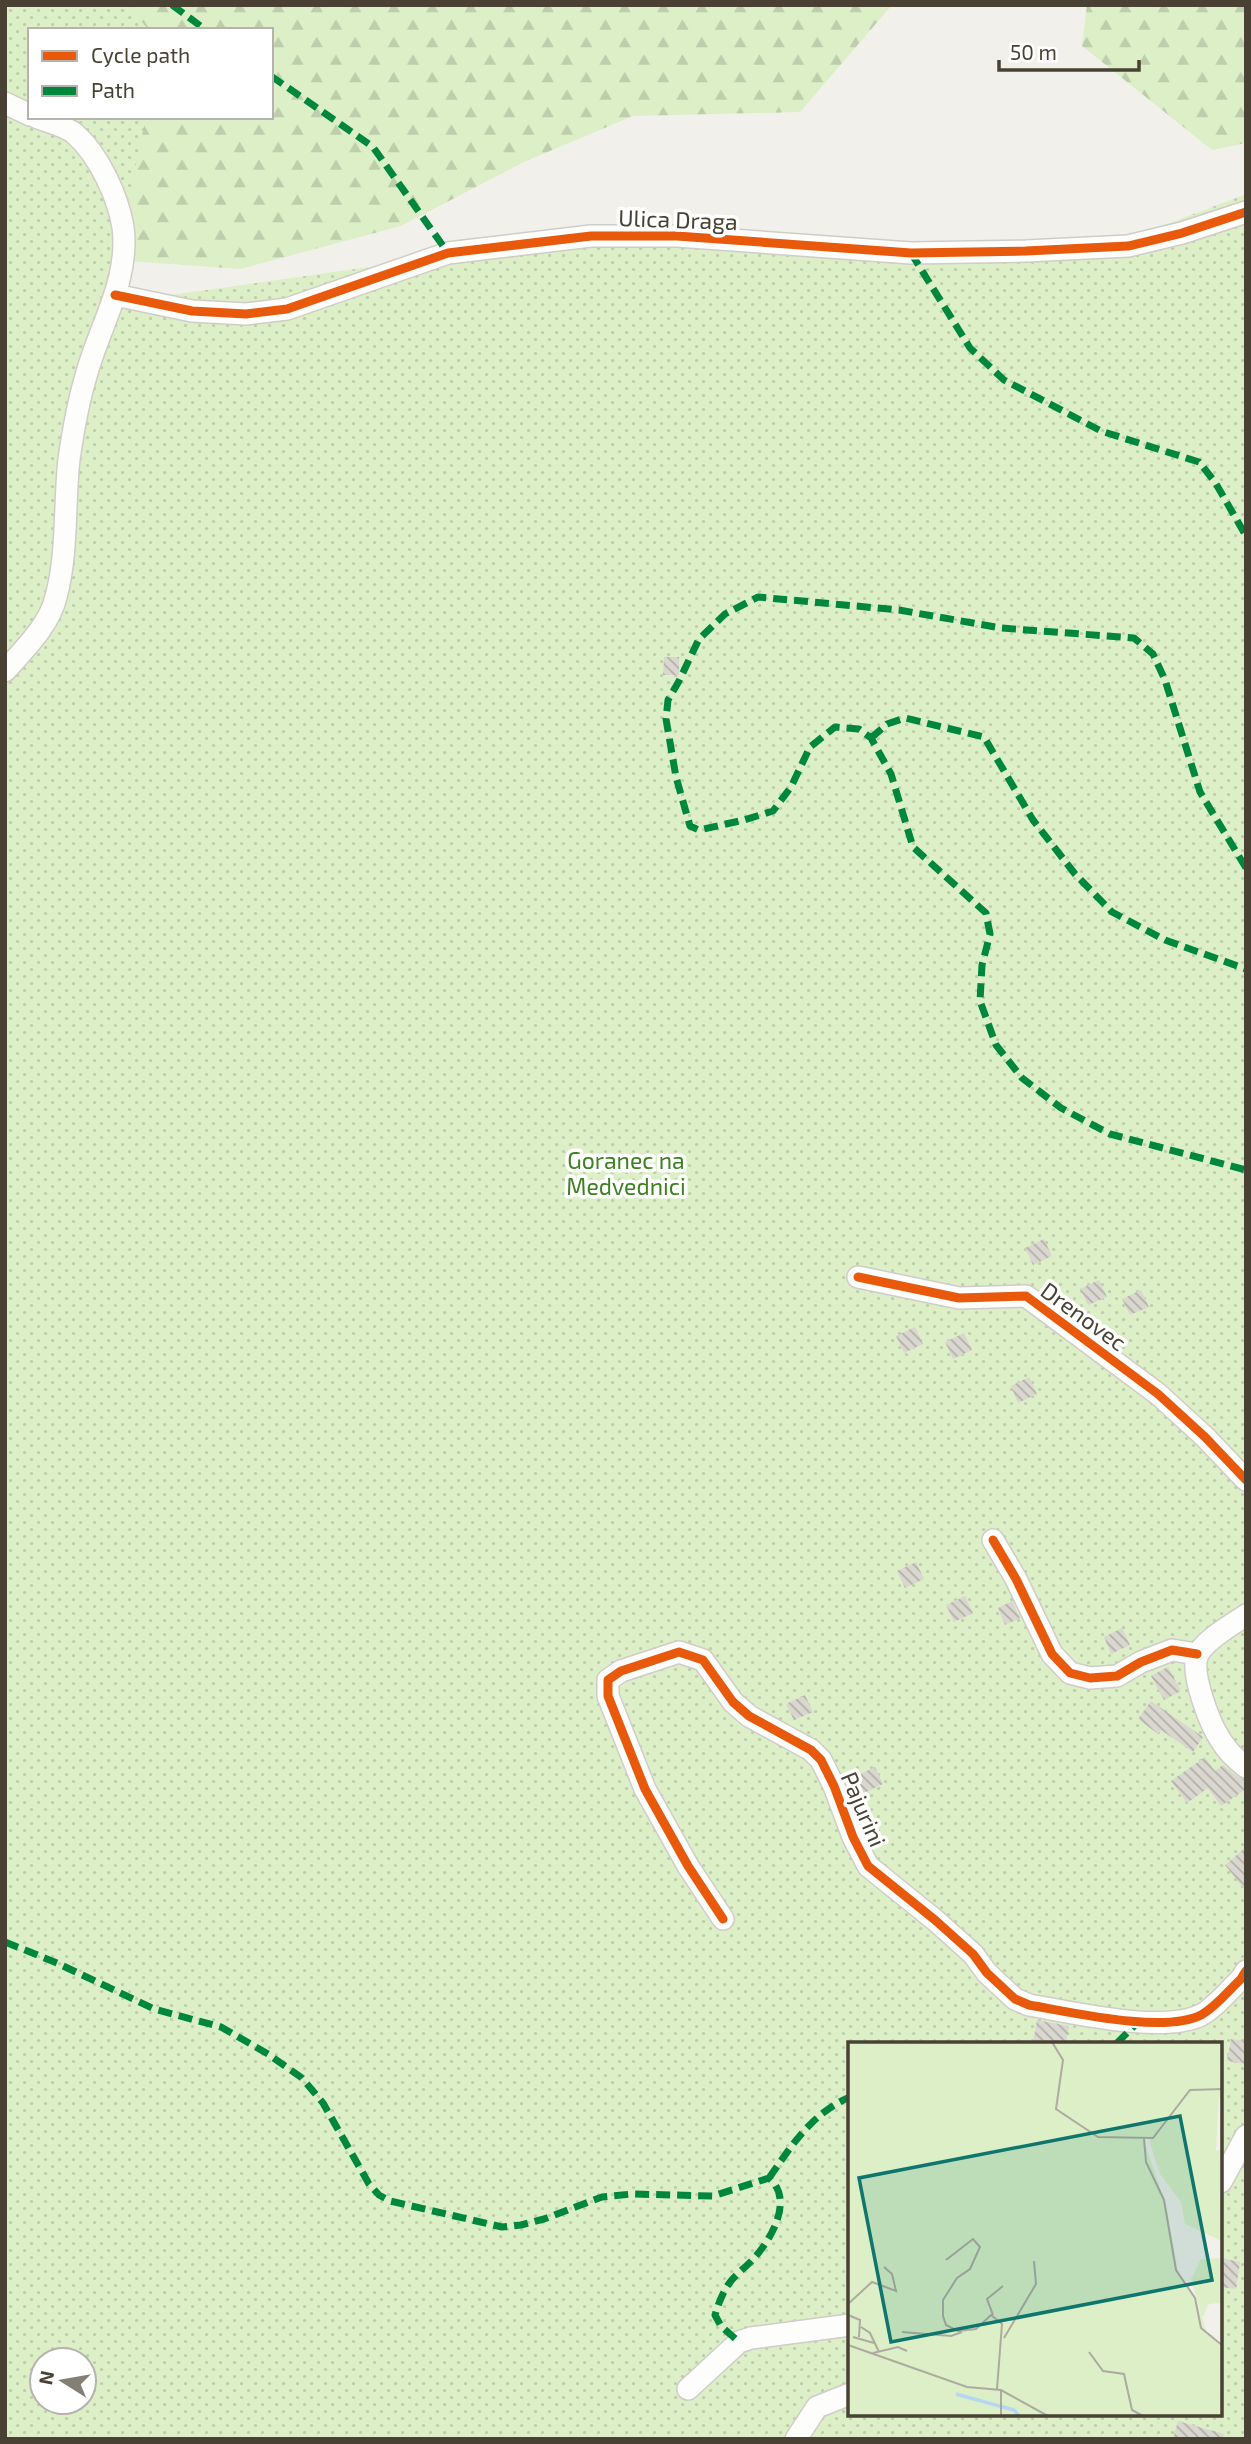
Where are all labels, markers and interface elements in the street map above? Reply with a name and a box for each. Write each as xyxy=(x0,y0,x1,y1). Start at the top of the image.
legend xyxy=(28,28,273,119)
scale bar xyxy=(999,28,1139,72)
text: 50 m xyxy=(1010,39,1057,64)
text: Cycle path xyxy=(91,42,190,67)
text: Path xyxy=(91,77,135,102)
street label: Ulica Draga xyxy=(618,203,738,235)
park label: Goranec na Medvednici xyxy=(566,1146,686,1200)
street label: Drenovec xyxy=(1036,1276,1132,1356)
street label: Pajurini xyxy=(836,1767,892,1851)
inset map xyxy=(848,2042,1223,2416)
north arrow xyxy=(28,2346,98,2416)
text: N xyxy=(33,2369,58,2387)

